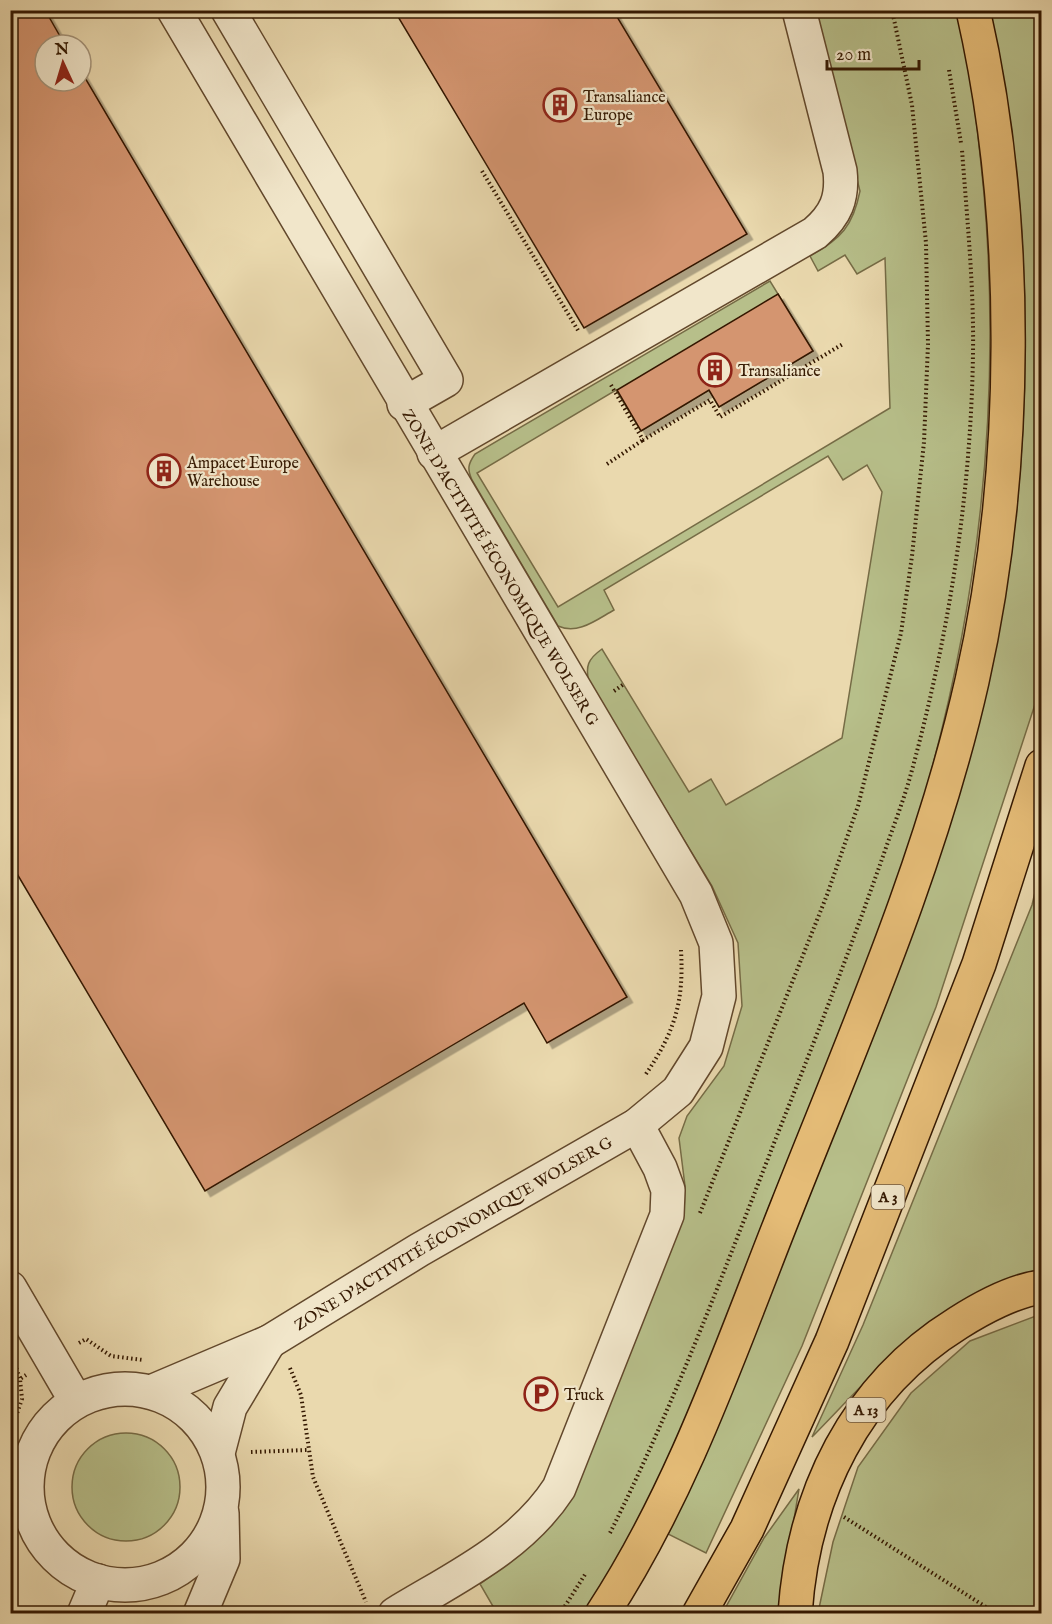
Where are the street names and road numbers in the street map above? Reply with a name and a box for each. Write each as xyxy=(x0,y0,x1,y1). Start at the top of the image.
street label: ZONE D'ACTIVITÉ ÉCONOMIQUE WOLSER G xyxy=(397,405,604,730)
street label: ZONE D'ACTIVITÉ ÉCONOMIQUE WOLSER G xyxy=(291,1133,617,1336)
road number: A 3 xyxy=(872,1185,904,1209)
road number: A 13 xyxy=(846,1398,886,1422)

